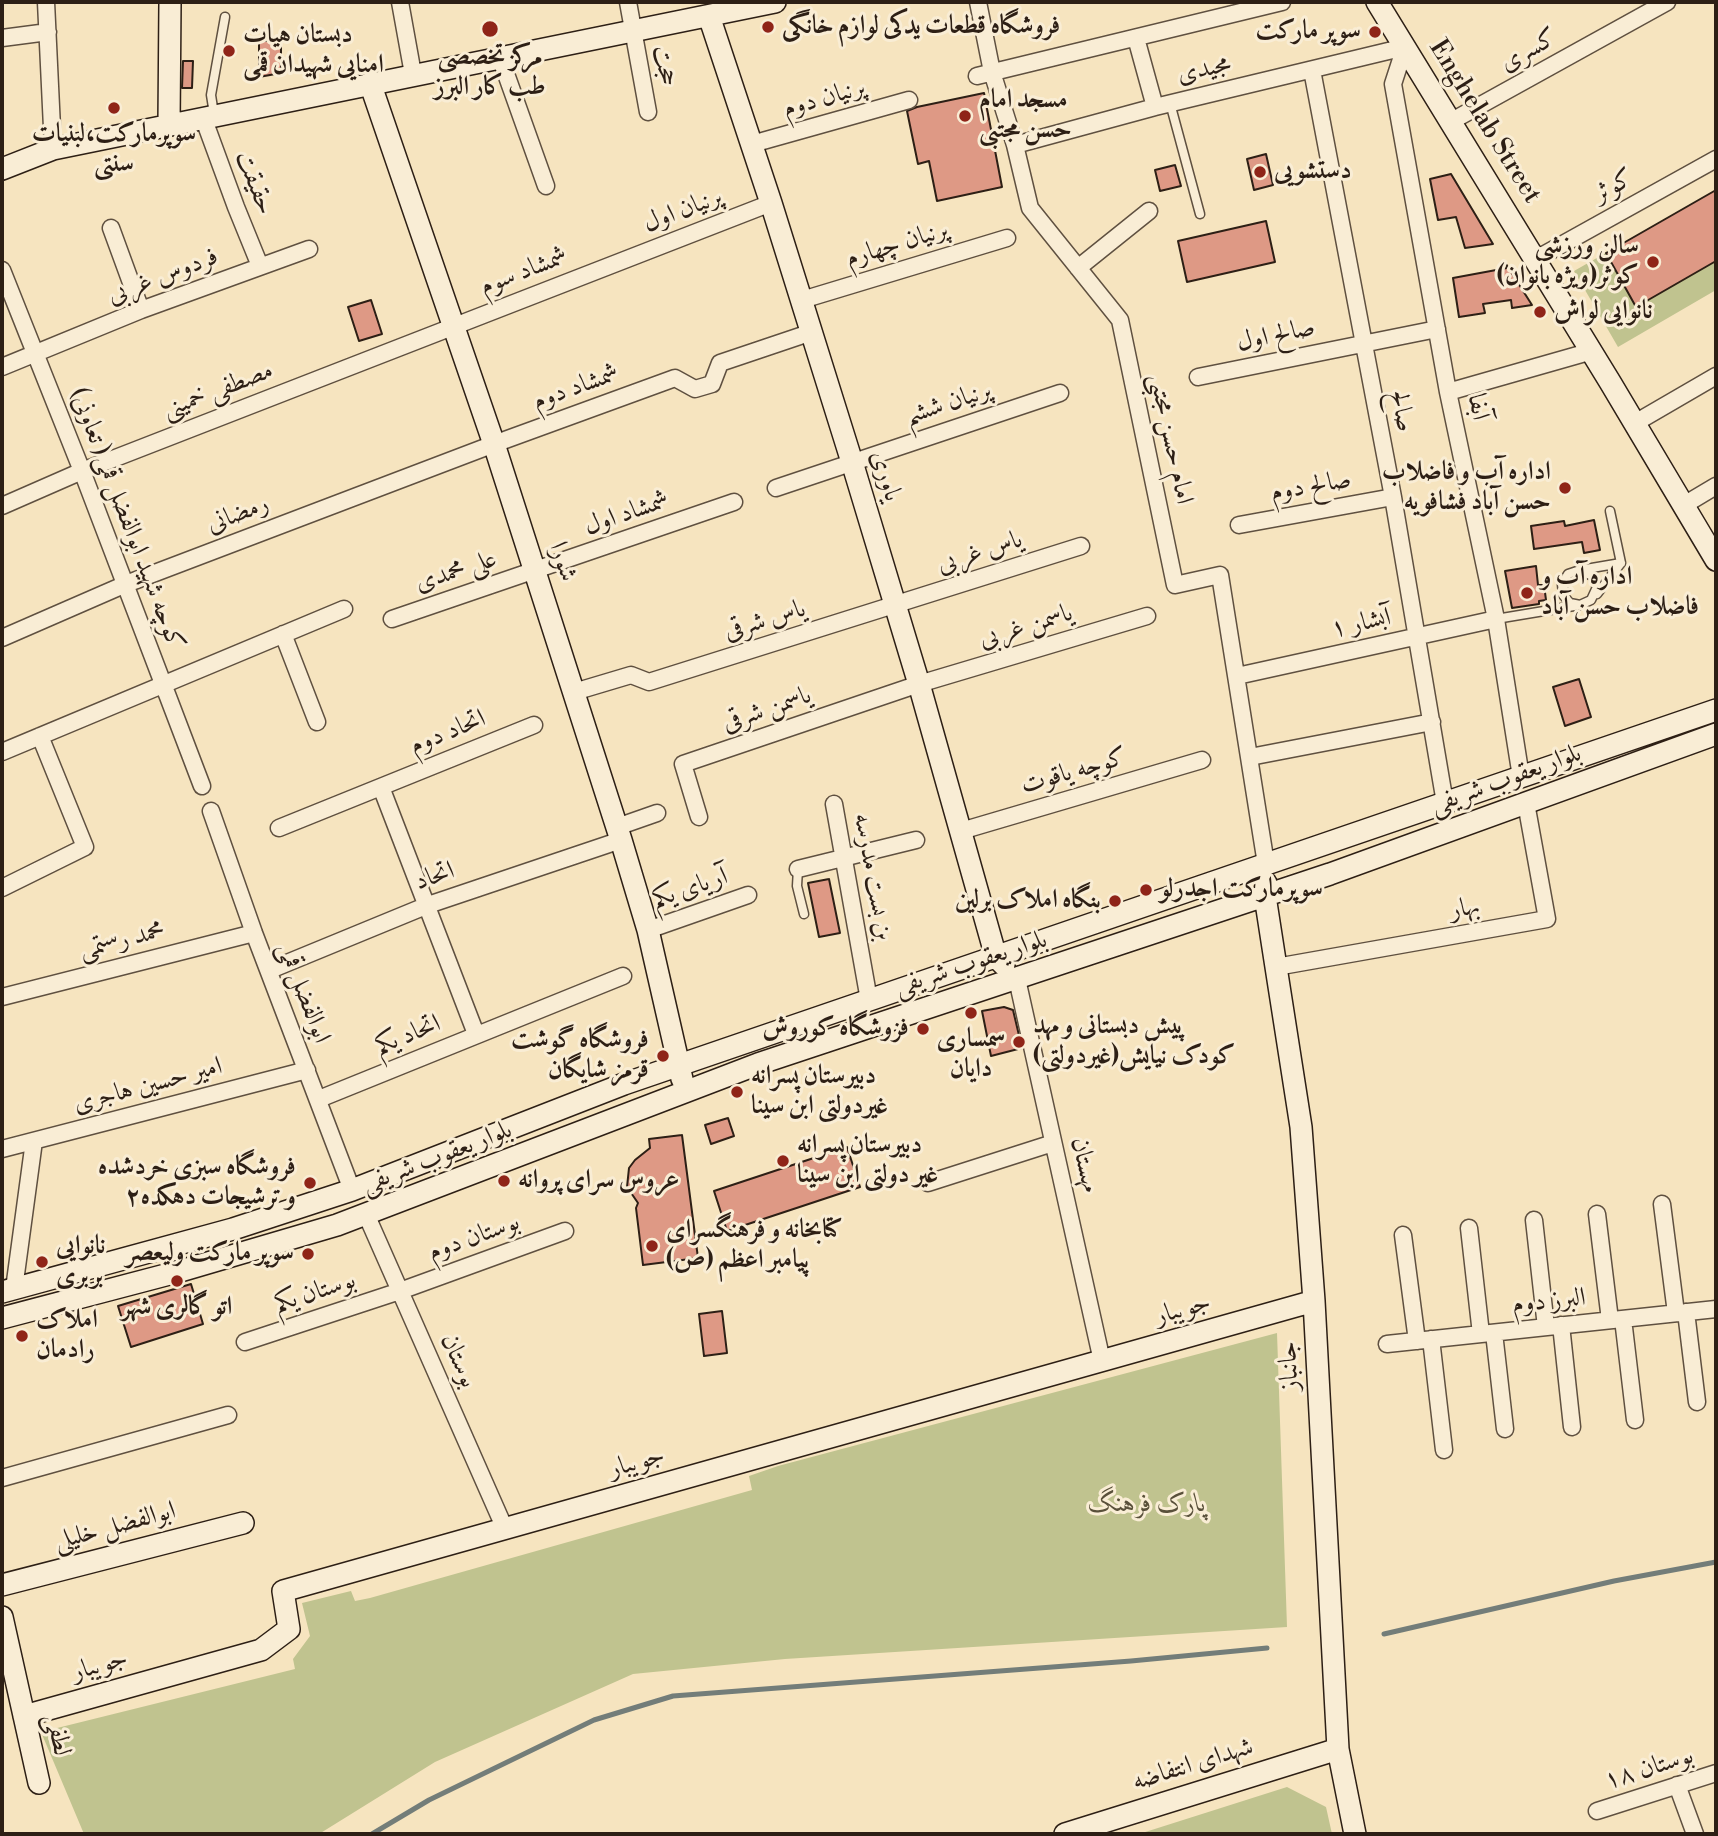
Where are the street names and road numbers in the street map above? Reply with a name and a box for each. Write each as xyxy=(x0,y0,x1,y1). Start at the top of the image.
street label: کسری xyxy=(1495,23,1563,79)
street label: Enghelab Street xyxy=(1421,34,1547,210)
street label: حجت xyxy=(644,43,684,89)
street label: مجیدی xyxy=(1174,49,1234,91)
street label: پرنیان دوم xyxy=(779,72,869,126)
street label: حقیقت xyxy=(228,147,280,219)
street label: کوثر xyxy=(1588,163,1640,211)
street label: پرنیان اول xyxy=(639,182,727,240)
street label: پرنیان چهارم xyxy=(842,215,952,275)
street label: شمشاد سوم xyxy=(476,241,572,303)
street label: فردوس غربی xyxy=(103,242,223,312)
street label: صالح اول xyxy=(1234,312,1318,360)
street label: مصطفی خمینی xyxy=(158,356,278,426)
street label: شمشاد دوم xyxy=(528,358,624,418)
street label: امام حسن مجتبی xyxy=(1141,371,1199,507)
street label: پرنیان ششم xyxy=(901,375,995,433)
street label: کوچه شهید ابوالفضل قمی( تعاونی) xyxy=(61,383,191,655)
street label: صالح xyxy=(1382,387,1420,435)
street label: آبفا xyxy=(1459,391,1495,423)
street label: یاوری xyxy=(863,447,907,505)
street label: صالح دوم xyxy=(1268,465,1354,509)
street label: شمشاد اول xyxy=(580,485,674,543)
street label: رمضانی xyxy=(202,489,274,541)
street label: یاس غربی xyxy=(933,525,1027,581)
street label: شورا xyxy=(541,538,583,586)
street label: علی محمدی xyxy=(411,544,501,600)
street label: یاس شرقی xyxy=(720,594,810,648)
street label: یاسمن غربی xyxy=(975,598,1077,656)
street label: آبشار ۱ xyxy=(1328,602,1394,646)
street label: یاسمن شرقی xyxy=(718,680,816,740)
street label: اتحاد دوم xyxy=(405,704,491,762)
street label: بلوار یعقوب شریفی xyxy=(1426,738,1586,822)
street label: کوچه یاقوت xyxy=(1017,742,1131,802)
street label: بن بست مدرسه xyxy=(845,811,899,943)
street label: اتحاد xyxy=(411,856,459,898)
street label: آریای یکم xyxy=(648,862,732,916)
street label: بهار xyxy=(1447,891,1483,927)
street label: محمد رستمی xyxy=(76,915,168,967)
street label: بلوار یعقوب شریفی xyxy=(891,925,1051,1003)
street label: ابوالفضل قمی xyxy=(269,938,337,1048)
street label: اتحاد یکم xyxy=(370,1009,446,1063)
street label: امیر حسین هاجری xyxy=(70,1051,226,1121)
street label: بلوار یعقوب شریفی xyxy=(357,1115,517,1201)
street label: مهستان xyxy=(1063,1134,1105,1196)
street label: بوستان دوم xyxy=(424,1207,524,1269)
street label: بوستان یکم xyxy=(270,1265,360,1321)
street label: البرز دوم xyxy=(1511,1283,1587,1321)
street label: جویبار xyxy=(1152,1287,1214,1333)
street label: بوستان xyxy=(432,1329,484,1393)
street label: جانباز xyxy=(1273,1340,1307,1392)
street label: جویبار xyxy=(606,1440,668,1486)
street label: ابوالفضل خلیلی xyxy=(51,1496,179,1558)
street label: جویبار xyxy=(69,1643,131,1689)
street label: لطفی xyxy=(37,1711,77,1759)
street label: شهدای انتفاضه xyxy=(1129,1732,1257,1798)
street label: بوستان ۱۸ xyxy=(1601,1741,1697,1797)

